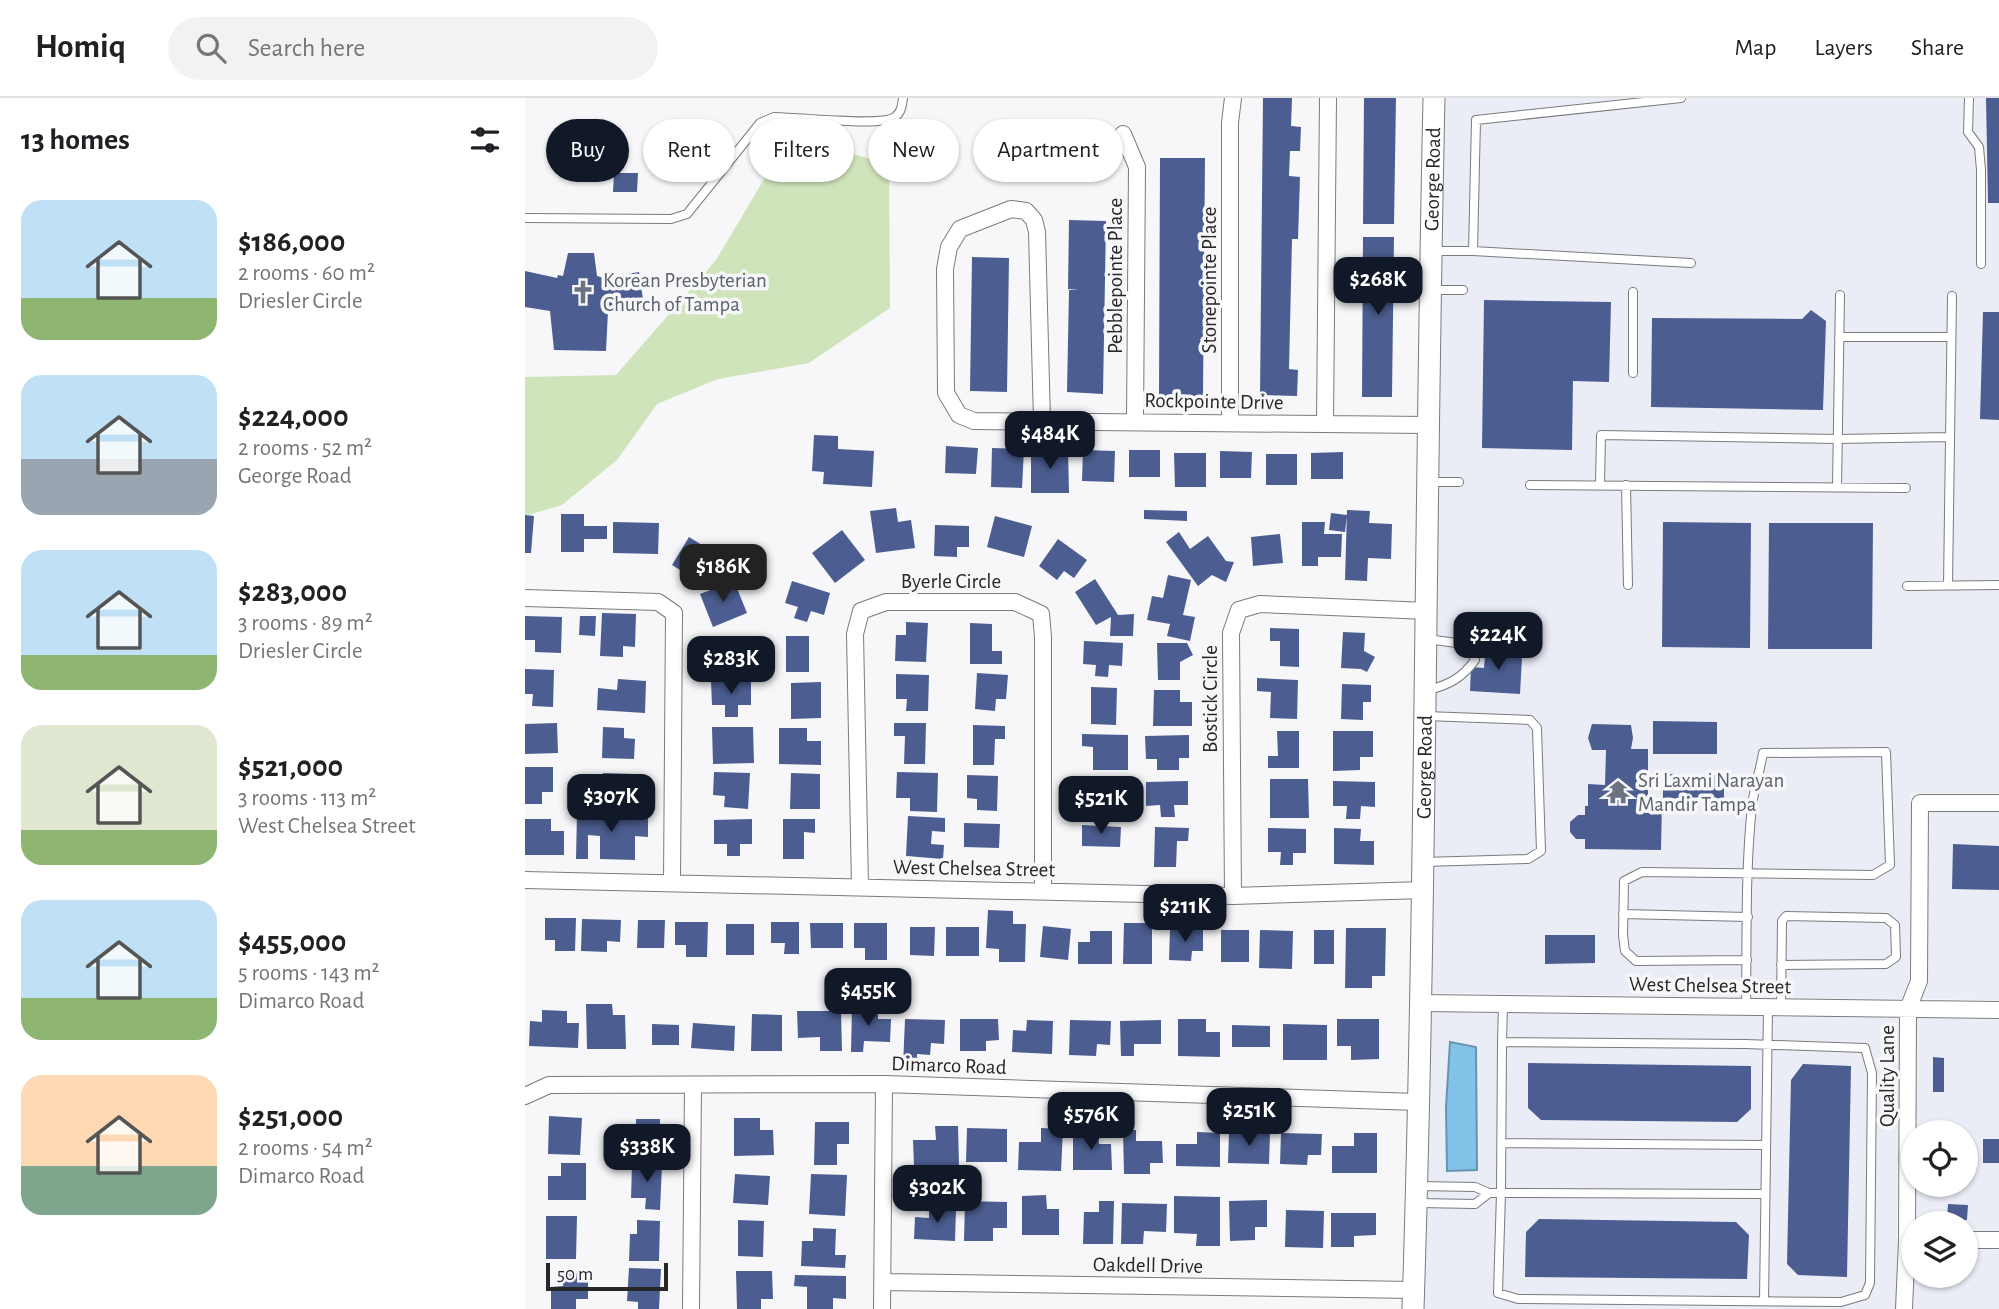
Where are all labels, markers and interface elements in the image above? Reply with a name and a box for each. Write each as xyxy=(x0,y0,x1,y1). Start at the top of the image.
search box xyxy=(168,17,658,80)
icon: search xyxy=(192,29,230,67)
text: Homiq xyxy=(35,31,126,64)
text: Search here xyxy=(248,35,365,61)
text: Map xyxy=(1734,36,1776,60)
text: Layers xyxy=(1814,36,1873,60)
text: Share xyxy=(1911,36,1964,60)
chip: Buy xyxy=(546,119,629,182)
chip: Rent xyxy=(643,119,735,182)
chip: Filters xyxy=(749,119,854,182)
chip: New xyxy=(868,119,959,182)
chip: Apartment xyxy=(973,119,1123,182)
icon: filters xyxy=(466,121,504,159)
text: 13 homes xyxy=(21,125,130,155)
street label: George Road xyxy=(1421,127,1444,231)
street label: Pebblepointe Place xyxy=(1105,198,1126,354)
street label: Stonepointe Place xyxy=(1199,207,1220,353)
text: $186,000 xyxy=(238,227,345,257)
icon: home xyxy=(77,228,161,312)
pin: $268K xyxy=(1329,258,1427,317)
text: 2 rooms · 60 m² xyxy=(238,262,375,285)
text: $268K xyxy=(1349,268,1407,291)
place label: Korean Presbyterian Church of Tampa xyxy=(603,270,767,315)
church icon: Korean Presbyterian Church of Tampa xyxy=(569,278,597,306)
text: Driesler Circle xyxy=(238,290,363,313)
street label: Rockpointe Drive xyxy=(1144,390,1284,413)
text: $224,000 xyxy=(238,402,349,432)
icon: home xyxy=(77,403,161,487)
pin: $484K xyxy=(1001,412,1099,471)
text: $484K xyxy=(1021,422,1079,445)
text: 2 rooms · 52 m² xyxy=(238,437,372,460)
text: George Road xyxy=(238,465,352,488)
pin: $186K xyxy=(674,545,772,604)
text: $186K xyxy=(696,555,750,578)
street label: Byerle Circle xyxy=(901,571,1001,592)
text: $283,000 xyxy=(238,577,347,607)
icon: home xyxy=(77,578,161,662)
text: 3 rooms · 89 m² xyxy=(238,612,373,635)
pin: $224K xyxy=(1449,612,1547,672)
text: $224K xyxy=(1469,623,1527,646)
pin: $283K xyxy=(682,636,780,696)
text: Driesler Circle xyxy=(238,640,363,663)
street label: Bostick Circle xyxy=(1200,645,1221,753)
text: $283K xyxy=(703,647,759,670)
street label: George Road xyxy=(1413,715,1436,819)
text: $521,000 xyxy=(238,752,343,782)
icon: home xyxy=(77,753,161,837)
place label: Sri Laxmi Narayan Mandir Tampa xyxy=(1638,770,1784,815)
pin: $307K xyxy=(562,774,660,834)
pin: $521K xyxy=(1052,776,1150,836)
temple icon: Sri Laxmi Narayan Mandir Tampa xyxy=(1604,778,1632,806)
text: $307K xyxy=(583,785,639,808)
text: 3 rooms · 113 m² xyxy=(238,787,376,810)
text: $521K xyxy=(1075,787,1127,810)
text: West Chelsea Street xyxy=(238,815,416,838)
street label: West Chelsea Street xyxy=(893,857,1056,880)
pin: $211K xyxy=(1136,884,1234,944)
text: $211K xyxy=(1159,895,1211,918)
text: $455,000 xyxy=(238,927,346,957)
icon: home xyxy=(77,928,161,1012)
text: 5 rooms · 143 m² xyxy=(238,962,380,985)
pin: $455K xyxy=(819,968,917,1028)
street label: West Chelsea Street xyxy=(1629,974,1792,997)
text: $455K xyxy=(840,979,896,1002)
text: Dimarco Road xyxy=(238,990,364,1013)
street label: Quality Lane xyxy=(1877,1025,1898,1127)
street label: Dimarco Road xyxy=(891,1053,1007,1078)
pin: $251K xyxy=(1200,1088,1298,1148)
pin: $576K xyxy=(1042,1093,1140,1152)
text: $251K xyxy=(1223,1099,1275,1122)
text: $251,000 xyxy=(238,1102,343,1132)
icon: home xyxy=(77,1103,161,1187)
text: $576K xyxy=(1064,1103,1118,1126)
map controls xyxy=(1901,1120,1978,1288)
button: locate xyxy=(1901,1120,1978,1197)
pin: $338K xyxy=(598,1124,696,1184)
text: $338K xyxy=(620,1135,674,1158)
text: 2 rooms · 54 m² xyxy=(238,1137,373,1160)
text: Dimarco Road xyxy=(238,1165,364,1188)
pin: $302K xyxy=(888,1166,986,1225)
text: $302K xyxy=(909,1176,965,1199)
button: layers xyxy=(1901,1211,1978,1288)
street label: Oakdell Drive xyxy=(1093,1254,1203,1277)
scale bar xyxy=(546,1260,669,1292)
text: 50 m xyxy=(557,1265,593,1284)

